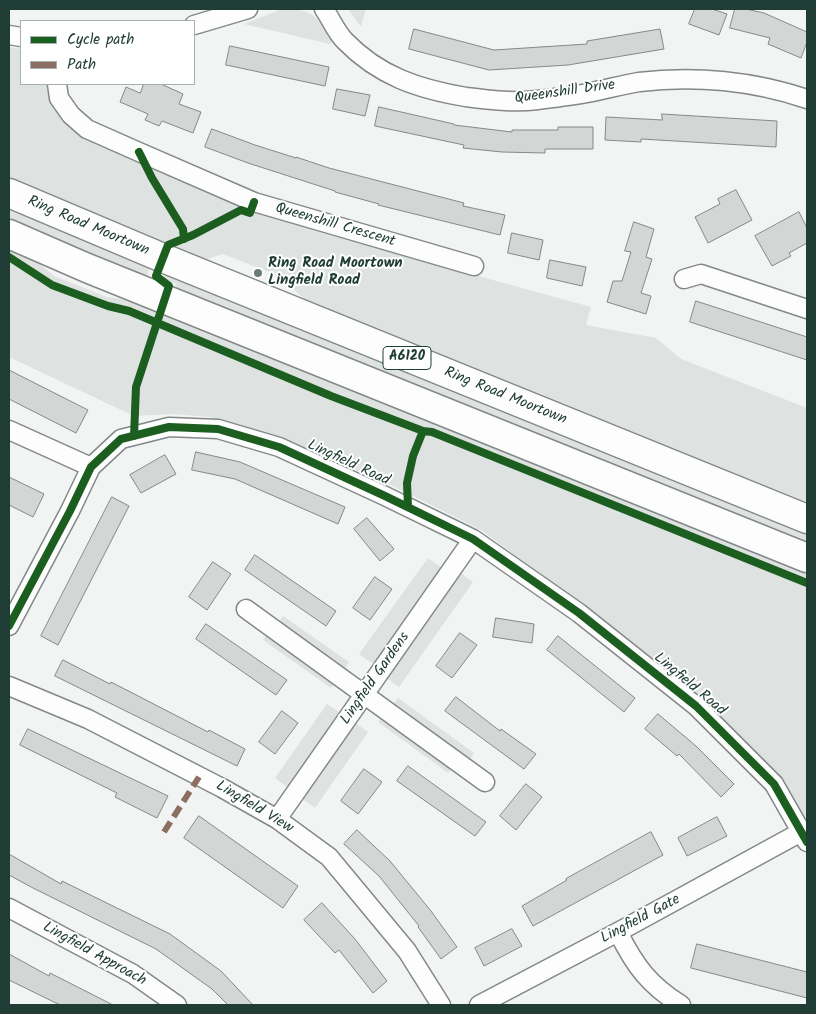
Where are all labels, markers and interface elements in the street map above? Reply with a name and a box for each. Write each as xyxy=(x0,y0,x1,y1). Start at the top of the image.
legend xyxy=(20,20,195,85)
text: Cycle path xyxy=(67,28,134,52)
text: Path xyxy=(67,53,96,77)
street label: Queenshill Drive xyxy=(514,77,616,109)
street label: Ring Road Moortown xyxy=(24,193,152,261)
street label: Queenshill Crescent xyxy=(273,200,397,252)
place label: Ring Road Moortown Lingfield Road xyxy=(268,255,403,290)
marker: Ring Road Moortown Lingfield Road xyxy=(252,267,264,279)
road number: A6120 xyxy=(383,346,431,369)
street label: Ring Road Moortown xyxy=(441,364,569,430)
street label: Lingfield Road xyxy=(304,437,392,491)
street label: Lingfield Gardens xyxy=(338,629,414,729)
street label: Lingfield Road xyxy=(649,650,729,720)
street label: Lingfield View xyxy=(212,778,296,838)
street label: Lingfield Gate xyxy=(598,892,684,948)
street label: Lingfield Approach xyxy=(39,919,149,991)

